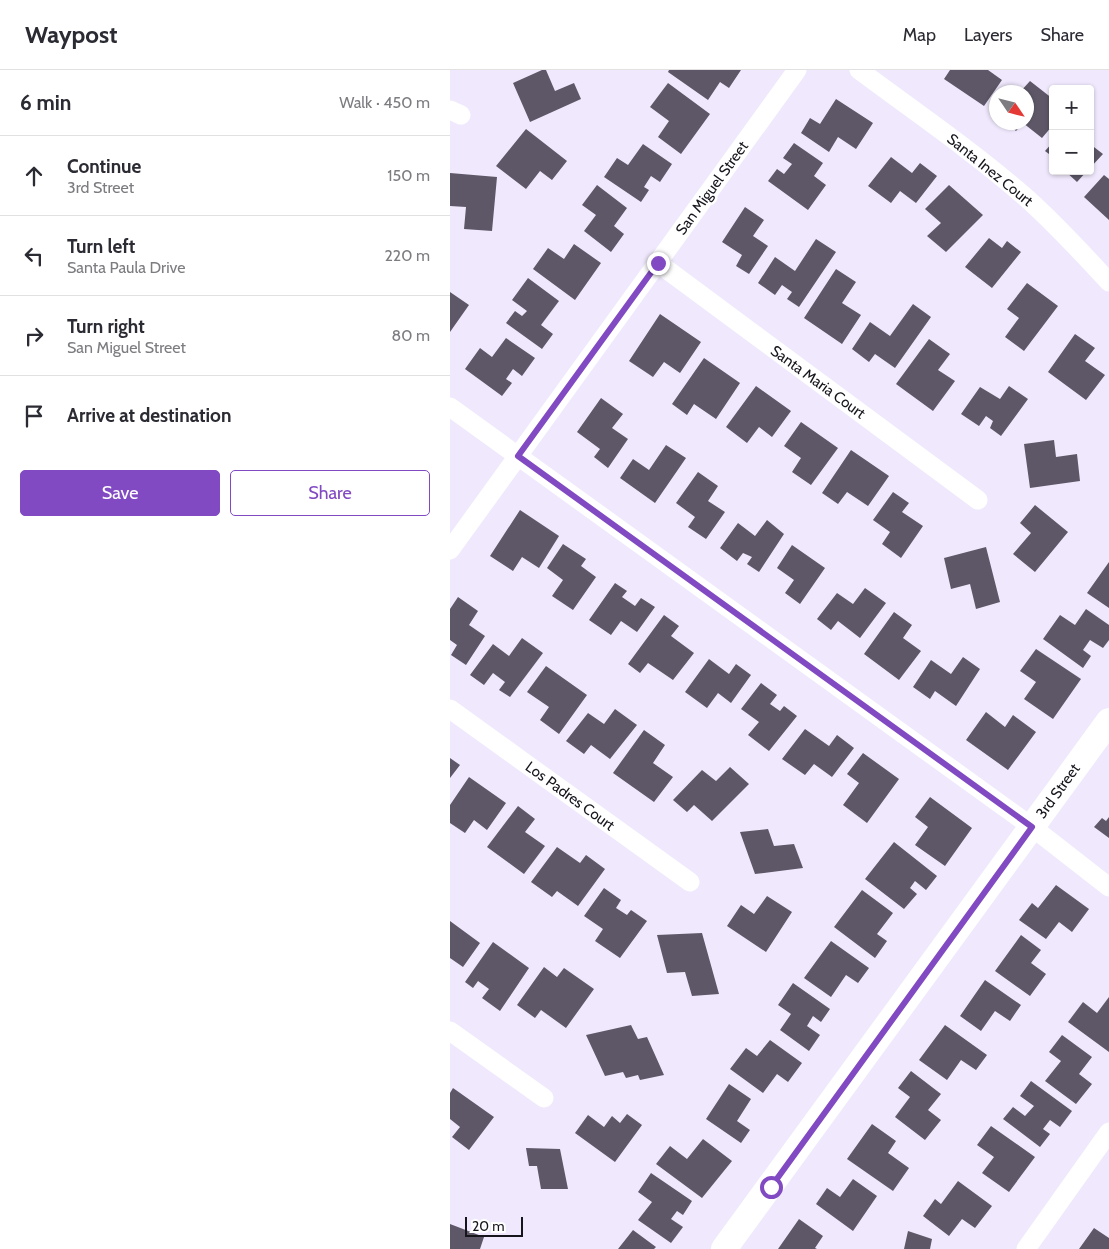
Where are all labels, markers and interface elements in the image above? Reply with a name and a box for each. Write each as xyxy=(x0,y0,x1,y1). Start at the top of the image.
text: Waypost xyxy=(25,20,117,49)
text: Map xyxy=(903,24,936,46)
text: Layers xyxy=(964,24,1013,46)
text: Share xyxy=(1041,24,1084,46)
north arrow xyxy=(989,85,1034,130)
map controls xyxy=(1049,85,1094,175)
button: + xyxy=(1049,85,1094,130)
text: 6 min xyxy=(20,90,71,115)
text: Walk · 450 m xyxy=(339,93,430,112)
street label: Santa Inez Court xyxy=(944,130,1036,210)
button: − xyxy=(1049,130,1094,175)
street label: San Miguel Street xyxy=(672,138,752,238)
text: Continue xyxy=(67,155,141,178)
icon: ahead xyxy=(20,162,48,190)
text: 150 m xyxy=(387,166,430,185)
text: 3rd Street xyxy=(67,178,134,197)
text: Turn left xyxy=(67,235,135,258)
icon: left xyxy=(20,242,48,270)
text: 220 m xyxy=(384,246,430,265)
route end xyxy=(647,252,670,275)
text: Santa Paula Drive xyxy=(67,258,185,277)
text: Turn right xyxy=(67,315,145,338)
icon: right xyxy=(20,322,48,350)
text: 80 m xyxy=(392,326,430,345)
text: San Miguel Street xyxy=(67,338,186,357)
street label: Santa Maria Court xyxy=(767,342,869,422)
icon: arrive xyxy=(20,402,48,430)
text: Arrive at destination xyxy=(67,404,231,427)
button: Save xyxy=(20,470,220,516)
button: Share xyxy=(230,470,430,516)
street label: Los Padres Court xyxy=(522,758,618,834)
street label: 3rd Street xyxy=(1032,760,1084,822)
route start xyxy=(760,1176,783,1199)
scale bar xyxy=(465,1214,522,1237)
text: 20 m xyxy=(472,1217,505,1235)

